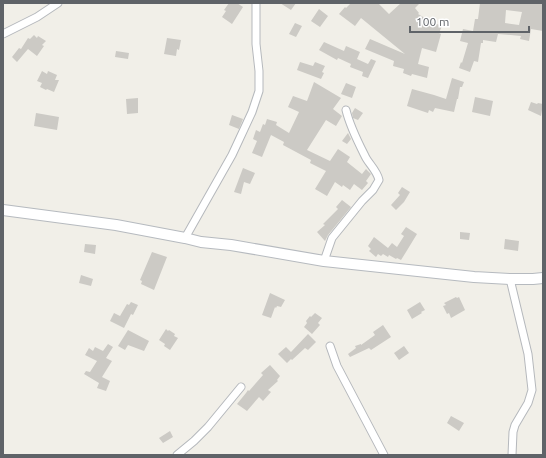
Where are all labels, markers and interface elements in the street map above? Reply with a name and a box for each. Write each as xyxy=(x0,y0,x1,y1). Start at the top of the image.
scale bar xyxy=(410,8,529,34)
text: 100 m xyxy=(416,15,449,28)

